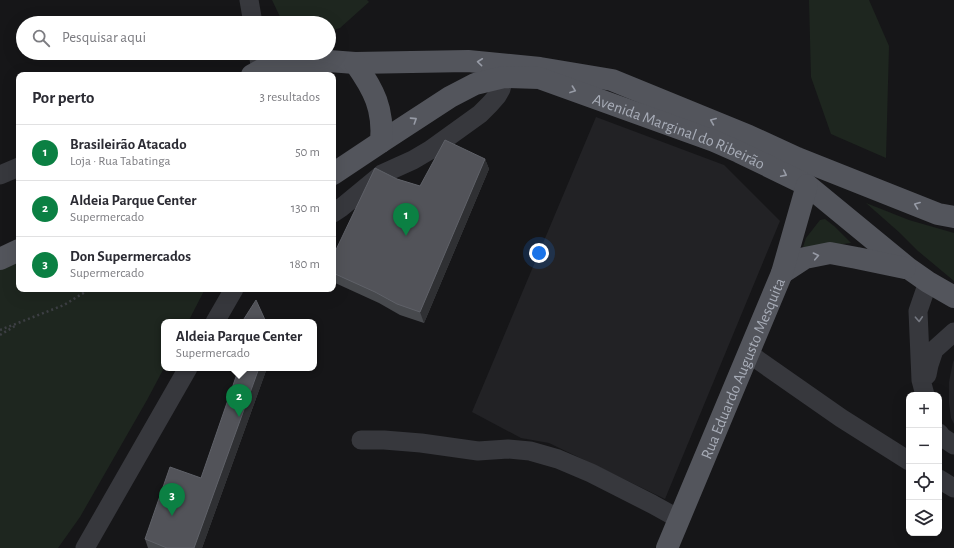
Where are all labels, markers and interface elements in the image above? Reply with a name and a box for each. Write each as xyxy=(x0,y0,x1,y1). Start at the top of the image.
search box xyxy=(16,16,336,60)
icon: search xyxy=(30,27,52,49)
text: Pesquisar aqui xyxy=(62,30,146,45)
one-way arrow xyxy=(477,58,483,67)
one-way arrow xyxy=(569,85,576,94)
text: Por perto xyxy=(32,89,95,106)
text: 3 resultados xyxy=(260,91,320,104)
street label: Avenida Marginal do Ribeirão xyxy=(590,91,767,172)
one-way arrow xyxy=(410,118,417,125)
one-way arrow xyxy=(710,118,718,126)
text: Brasileirão Atacado xyxy=(70,137,187,152)
text: 1 xyxy=(43,146,47,159)
text: 50 m xyxy=(295,146,320,159)
text: Loja · Rua Tabatinga xyxy=(70,155,170,168)
one-way arrow xyxy=(780,169,788,177)
text: Aldeia Parque Center xyxy=(70,193,197,208)
text: 2 xyxy=(42,202,48,215)
text: 130 m xyxy=(291,202,320,215)
one-way arrow xyxy=(913,202,920,210)
pin: 1 xyxy=(393,203,419,236)
text: Supermercado xyxy=(70,211,144,224)
your location xyxy=(529,243,549,263)
text: Don Supermercados xyxy=(70,249,191,264)
one-way arrow xyxy=(813,252,820,261)
text: 3 xyxy=(42,258,48,271)
text: 180 m xyxy=(290,258,320,271)
text: Supermercado xyxy=(70,267,144,280)
street label: Rua Eduardo Augusto Mesquita xyxy=(698,276,788,461)
one-way arrow xyxy=(914,316,923,322)
popup xyxy=(161,319,317,371)
text: Aldeia Parque Center xyxy=(176,329,302,344)
text: Supermercado xyxy=(176,347,250,360)
pin: 2 xyxy=(226,384,252,417)
map controls xyxy=(906,392,942,536)
button: + xyxy=(906,392,942,428)
button: − xyxy=(906,428,942,464)
button: locate xyxy=(906,464,942,500)
pin: 3 xyxy=(159,483,185,516)
button: layers xyxy=(906,500,942,536)

